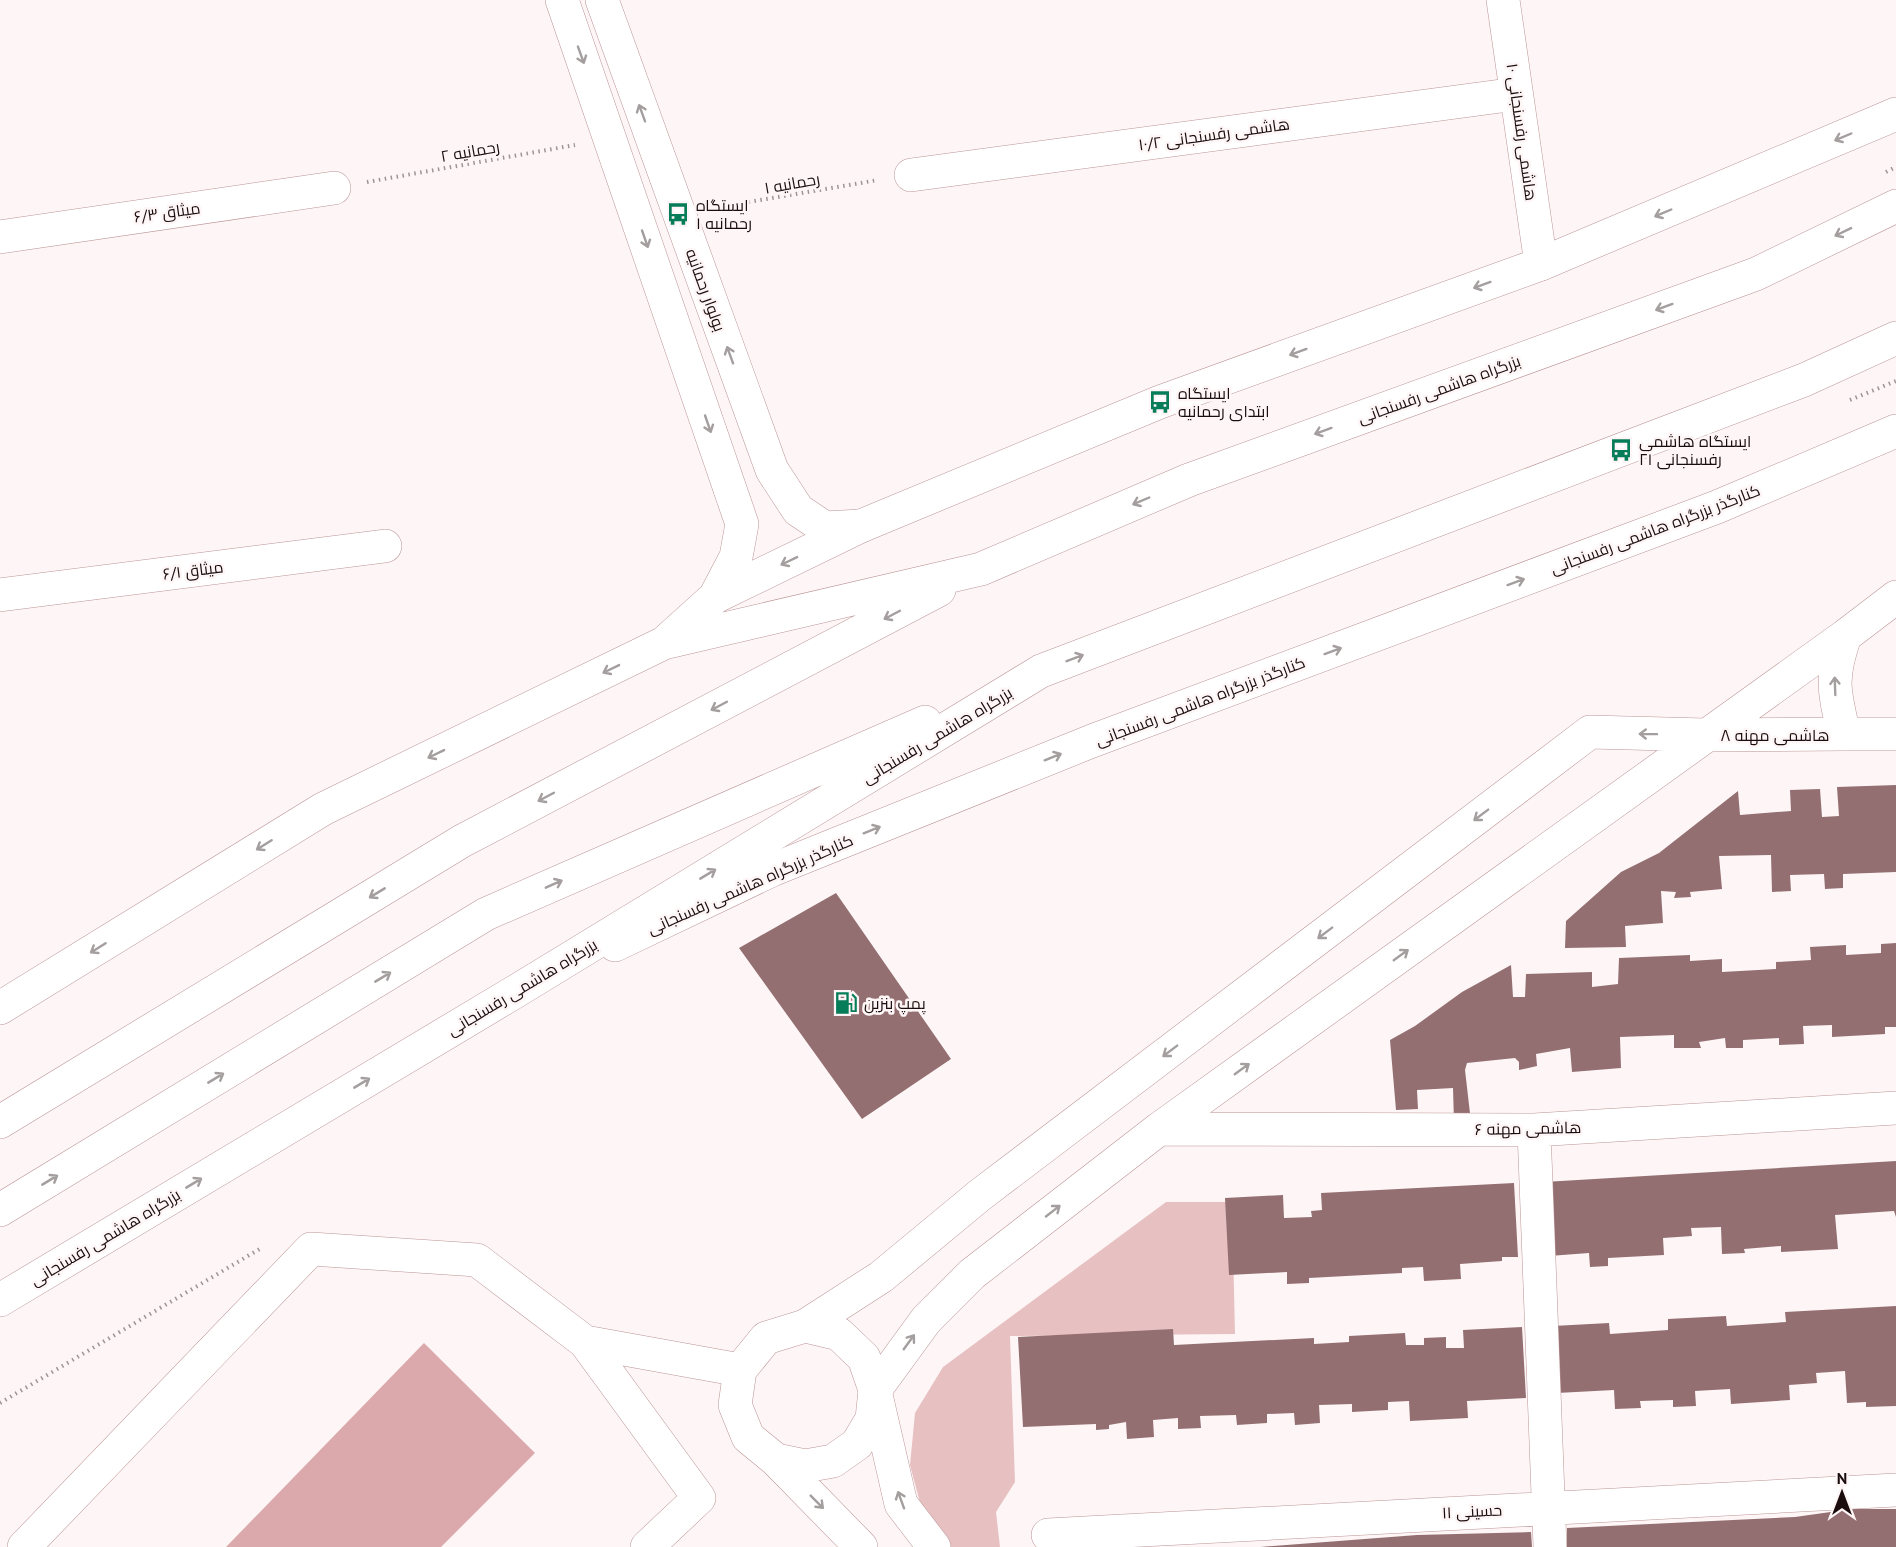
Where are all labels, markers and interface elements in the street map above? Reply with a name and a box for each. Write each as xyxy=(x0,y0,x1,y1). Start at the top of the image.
one-way arrow xyxy=(577,45,588,64)
street label: هاشمی رفسنجانی ۱۰ xyxy=(1501,62,1542,202)
one-way arrow xyxy=(636,104,647,123)
street label: هاشمی رفسنجانی ۱۰/۲ xyxy=(1137,113,1291,155)
one-way arrow xyxy=(1834,132,1852,143)
street label: رحمانیه ۲ xyxy=(439,136,501,166)
street label: رحمانیه ۱ xyxy=(763,168,821,198)
place label: ایستگاه رحمانیه ۱ xyxy=(696,195,752,233)
street label: میثاق ۶/۳ xyxy=(133,197,202,228)
bus stop icon: ایستگاه رحمانیه ۱ xyxy=(665,201,691,227)
one-way arrow xyxy=(1654,208,1672,219)
one-way arrow xyxy=(1835,226,1853,238)
one-way arrow xyxy=(641,229,652,248)
street label: بولوار رحمانیه xyxy=(682,246,730,334)
one-way arrow xyxy=(1473,281,1492,292)
one-way arrow xyxy=(1655,303,1674,314)
one-way arrow xyxy=(723,347,734,365)
one-way arrow xyxy=(1290,347,1308,358)
street label: بزرگراه هاشمی رفسنجانی xyxy=(1355,350,1524,429)
place label: ایستگاه ابتدای رحمانیه xyxy=(1178,383,1270,422)
bus stop icon: ایستگاه ابتدای رحمانیه xyxy=(1147,389,1173,415)
one-way arrow xyxy=(703,414,714,433)
one-way arrow xyxy=(1314,427,1333,438)
place label: ایستگاه هاشمی رفسنجانی ۲۱ xyxy=(1639,431,1751,470)
bus stop icon: ایستگاه هاشمی رفسنجانی ۲۱ xyxy=(1608,437,1634,463)
street label: کنارگذر بزرگراه هاشمی رفسنجانی xyxy=(1547,480,1763,579)
one-way arrow xyxy=(1132,496,1150,507)
street label: میثاق ۶/۱ xyxy=(162,556,224,585)
one-way arrow xyxy=(781,556,799,567)
one-way arrow xyxy=(1506,576,1525,587)
one-way arrow xyxy=(883,610,901,621)
one-way arrow xyxy=(1324,644,1342,655)
one-way arrow xyxy=(1065,652,1084,663)
street label: کنارگذر بزرگراه هاشمی رفسنجانی xyxy=(1092,652,1308,751)
one-way arrow xyxy=(603,663,621,675)
one-way arrow xyxy=(1829,677,1840,697)
street label: بزرگراه هاشمی رفسنجانی xyxy=(858,682,1016,789)
one-way arrow xyxy=(711,700,728,712)
street label: هاشمی مهنه ۸ xyxy=(1721,725,1829,746)
one-way arrow xyxy=(1638,728,1658,739)
one-way arrow xyxy=(427,749,445,760)
one-way arrow xyxy=(1043,751,1061,762)
one-way arrow xyxy=(538,792,556,803)
one-way arrow xyxy=(1473,808,1489,821)
one-way arrow xyxy=(862,824,881,835)
street label: کنارگذر بزرگراه هاشمی رفسنجانی xyxy=(644,829,856,939)
one-way arrow xyxy=(256,840,273,852)
one-way arrow xyxy=(699,867,716,879)
one-way arrow xyxy=(544,878,563,889)
one-way arrow xyxy=(369,887,386,899)
one-way arrow xyxy=(1318,926,1334,939)
street label: بزرگراه هاشمی رفسنجانی xyxy=(443,934,601,1041)
one-way arrow xyxy=(90,942,107,954)
one-way arrow xyxy=(1392,949,1408,961)
one-way arrow xyxy=(374,970,391,982)
fuel station icon: پمپ بنزین xyxy=(833,990,859,1016)
place label: پمپ بنزین xyxy=(864,993,926,1015)
one-way arrow xyxy=(1163,1044,1179,1057)
one-way arrow xyxy=(1234,1063,1250,1075)
one-way arrow xyxy=(207,1072,224,1084)
one-way arrow xyxy=(353,1077,370,1089)
street label: هاشمی مهنه ۶ xyxy=(1475,1117,1581,1140)
one-way arrow xyxy=(41,1173,58,1185)
one-way arrow xyxy=(185,1177,202,1189)
street label: بزرگراه هاشمی رفسنجانی xyxy=(26,1184,184,1291)
one-way arrow xyxy=(1044,1205,1060,1218)
one-way arrow xyxy=(903,1335,916,1351)
north arrow xyxy=(1812,1463,1872,1523)
text: N xyxy=(1837,1468,1847,1488)
one-way arrow xyxy=(895,1491,906,1509)
one-way arrow xyxy=(810,1494,824,1509)
street label: حسینی ۱۱ xyxy=(1441,1499,1503,1524)

